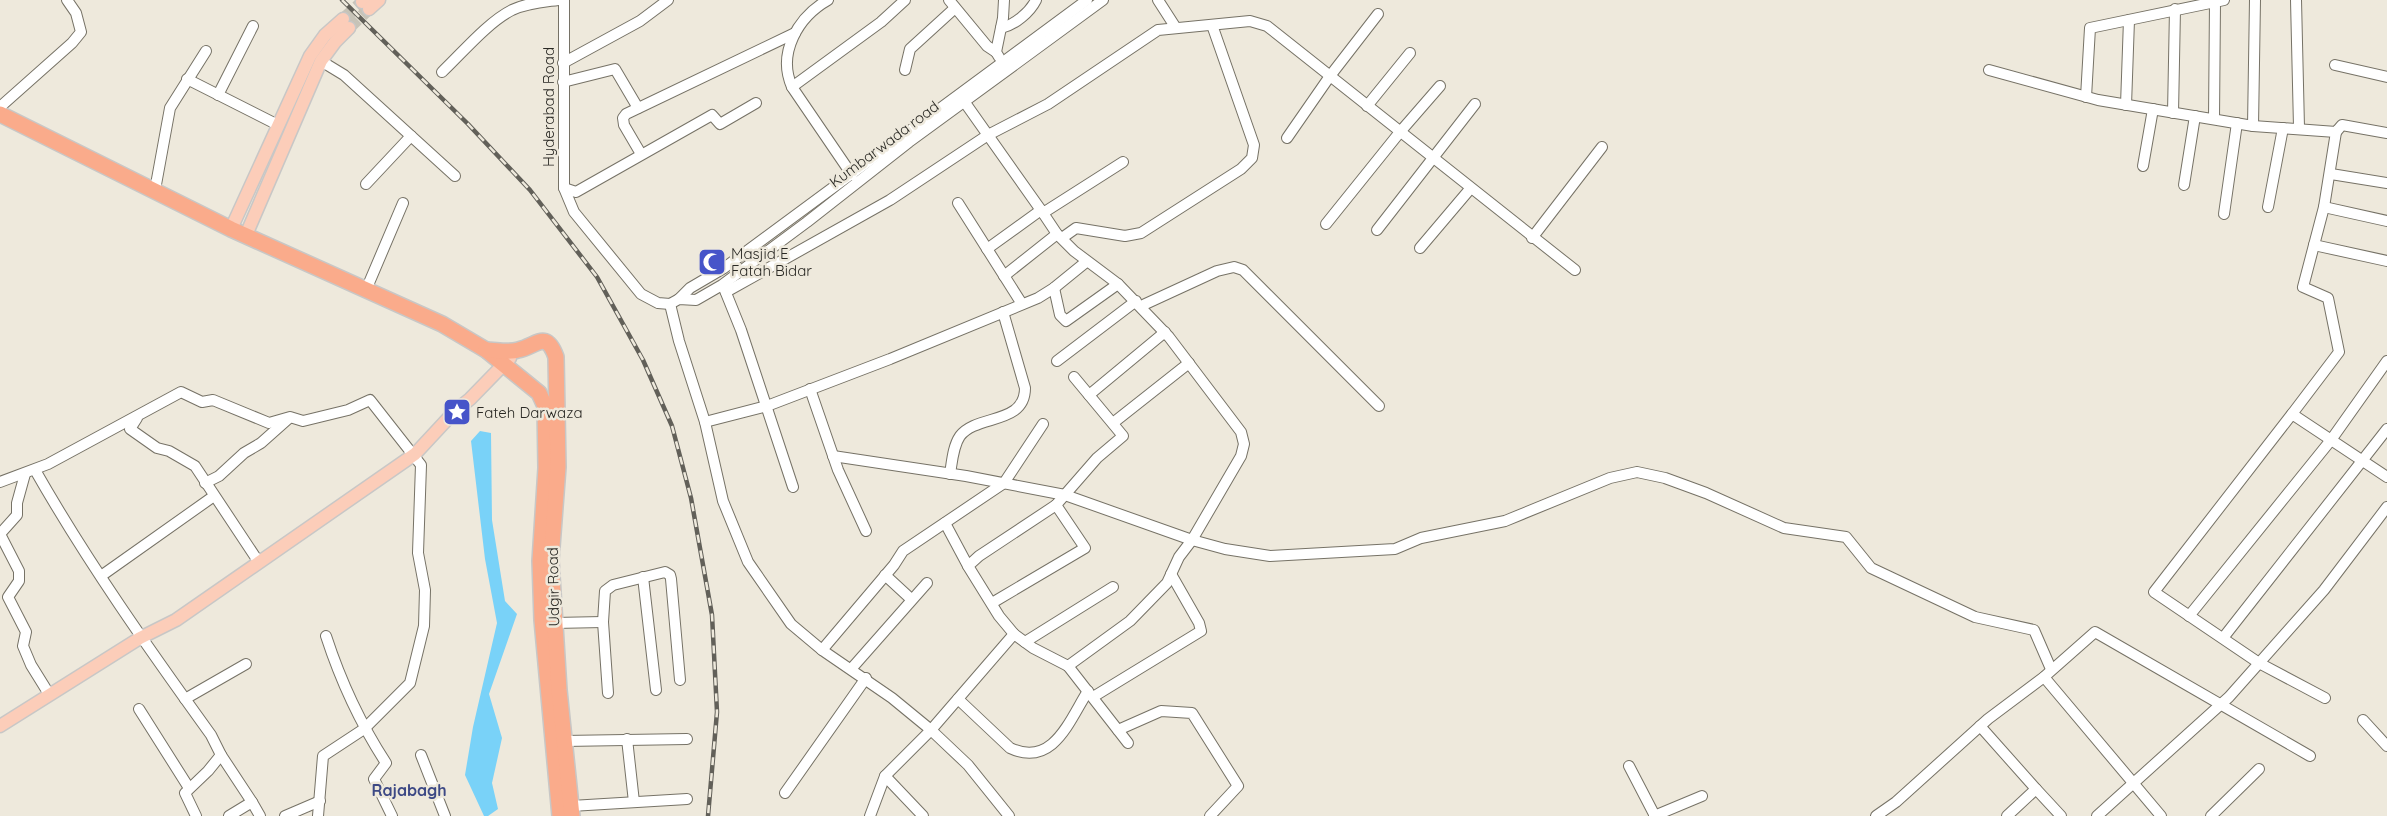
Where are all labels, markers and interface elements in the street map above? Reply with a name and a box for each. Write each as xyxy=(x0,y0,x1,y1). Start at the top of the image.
street label: Hyderabad Road xyxy=(539,47,558,167)
street label: Kumbarwada road xyxy=(825,97,943,191)
place label: Masjid E Fatah Bidar xyxy=(731,244,812,280)
mosque icon: Masjid E Fatah Bidar xyxy=(697,247,727,277)
place icon: Fateh Darwaza xyxy=(442,397,472,427)
place label: Fateh Darwaza xyxy=(476,403,583,422)
street label: Udgir Road xyxy=(543,547,563,627)
district label: Rajabagh xyxy=(371,780,447,800)

